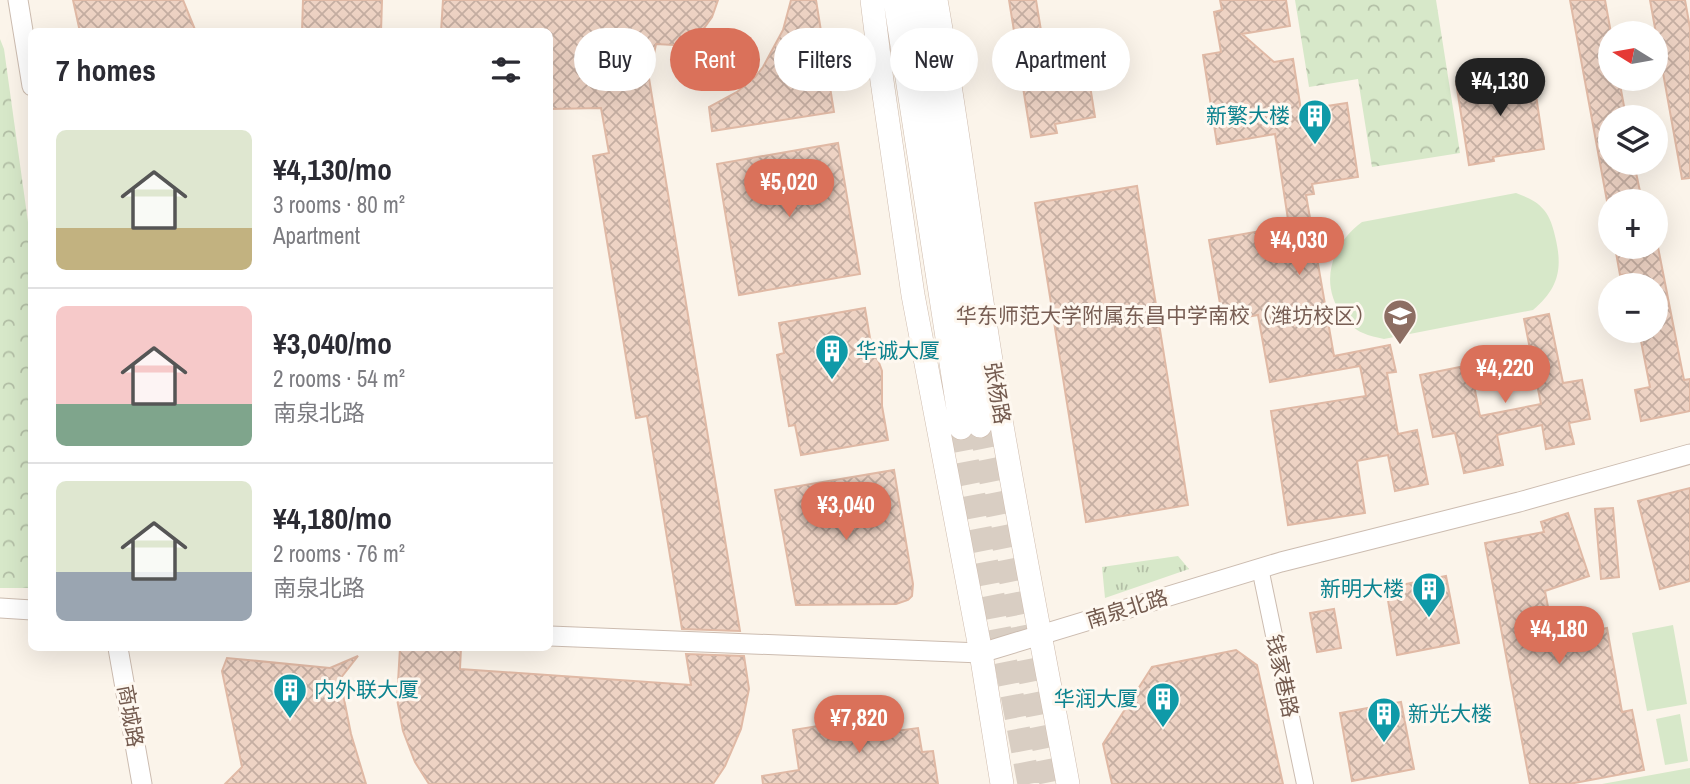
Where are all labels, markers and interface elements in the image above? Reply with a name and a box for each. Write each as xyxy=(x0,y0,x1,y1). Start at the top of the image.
north arrow xyxy=(1598,21,1668,91)
map controls xyxy=(1598,21,1668,343)
chip: Buy xyxy=(574,28,656,91)
chip: Rent xyxy=(670,28,760,91)
chip: Filters xyxy=(774,28,876,91)
chip: New xyxy=(890,28,978,91)
chip: Apartment xyxy=(992,28,1130,91)
text: 7 homes xyxy=(56,50,156,90)
icon: filters xyxy=(487,51,525,89)
pin: ¥4,130 xyxy=(1443,58,1557,118)
text: ¥4,130 xyxy=(1471,65,1529,96)
building icon: 新繁大楼 xyxy=(1296,97,1334,146)
place label: 新繁大楼 xyxy=(1206,101,1290,130)
button: layers xyxy=(1598,105,1668,175)
text: ¥4,130/mo xyxy=(273,149,392,189)
icon: home xyxy=(112,158,196,242)
pin: ¥5,020 xyxy=(732,160,846,219)
text: ¥5,020 xyxy=(760,166,818,197)
text: 3 rooms · 80 m² xyxy=(273,189,405,220)
button: + xyxy=(1598,189,1668,259)
pin: ¥4,030 xyxy=(1242,218,1356,277)
text: Apartment xyxy=(273,220,360,251)
text: ¥4,030 xyxy=(1270,224,1328,255)
button: − xyxy=(1598,273,1668,343)
school or university icon: 华东师范大学附属东昌中学南校（潍坊校区） xyxy=(1381,297,1419,346)
place label: 华东师范大学附属东昌中学南校（潍坊校区） xyxy=(956,301,1376,330)
text: ¥3,040/mo xyxy=(273,323,392,363)
building icon: 华诚大厦 xyxy=(813,332,851,381)
icon: home xyxy=(112,334,196,418)
place label: 华诚大厦 xyxy=(856,336,940,365)
pin: ¥4,220 xyxy=(1448,346,1562,405)
text: ¥4,220 xyxy=(1476,352,1534,383)
street label: 张杨路 xyxy=(978,359,1017,426)
text: 2 rooms · 54 m² xyxy=(273,363,405,394)
text: 南泉北路 xyxy=(273,397,365,428)
pin: ¥3,040 xyxy=(789,482,903,542)
text: ¥3,040 xyxy=(817,489,875,520)
text: ¥4,180/mo xyxy=(273,498,392,538)
icon: home xyxy=(112,509,196,593)
text: 2 rooms · 76 m² xyxy=(273,538,405,569)
building icon: 新明大楼 xyxy=(1410,570,1448,619)
text: 南泉北路 xyxy=(273,572,365,603)
place label: 新明大楼 xyxy=(1320,574,1404,603)
street label: 南泉北路 xyxy=(1082,582,1171,635)
pin: ¥4,180 xyxy=(1502,606,1616,666)
text: ¥4,180 xyxy=(1530,613,1588,644)
street label: 钱家巷路 xyxy=(1260,632,1305,720)
building icon: 内外联大厦 xyxy=(271,671,309,720)
place label: 内外联大厦 xyxy=(314,675,419,704)
building icon: 华润大厦 xyxy=(1144,680,1182,729)
street label: 商城路 xyxy=(111,682,150,749)
place label: 华润大厦 xyxy=(1054,684,1138,713)
building icon: 新光大楼 xyxy=(1365,695,1403,744)
pin: ¥7,820 xyxy=(802,696,916,755)
place label: 新光大楼 xyxy=(1408,699,1492,728)
text: ¥7,820 xyxy=(830,702,888,733)

